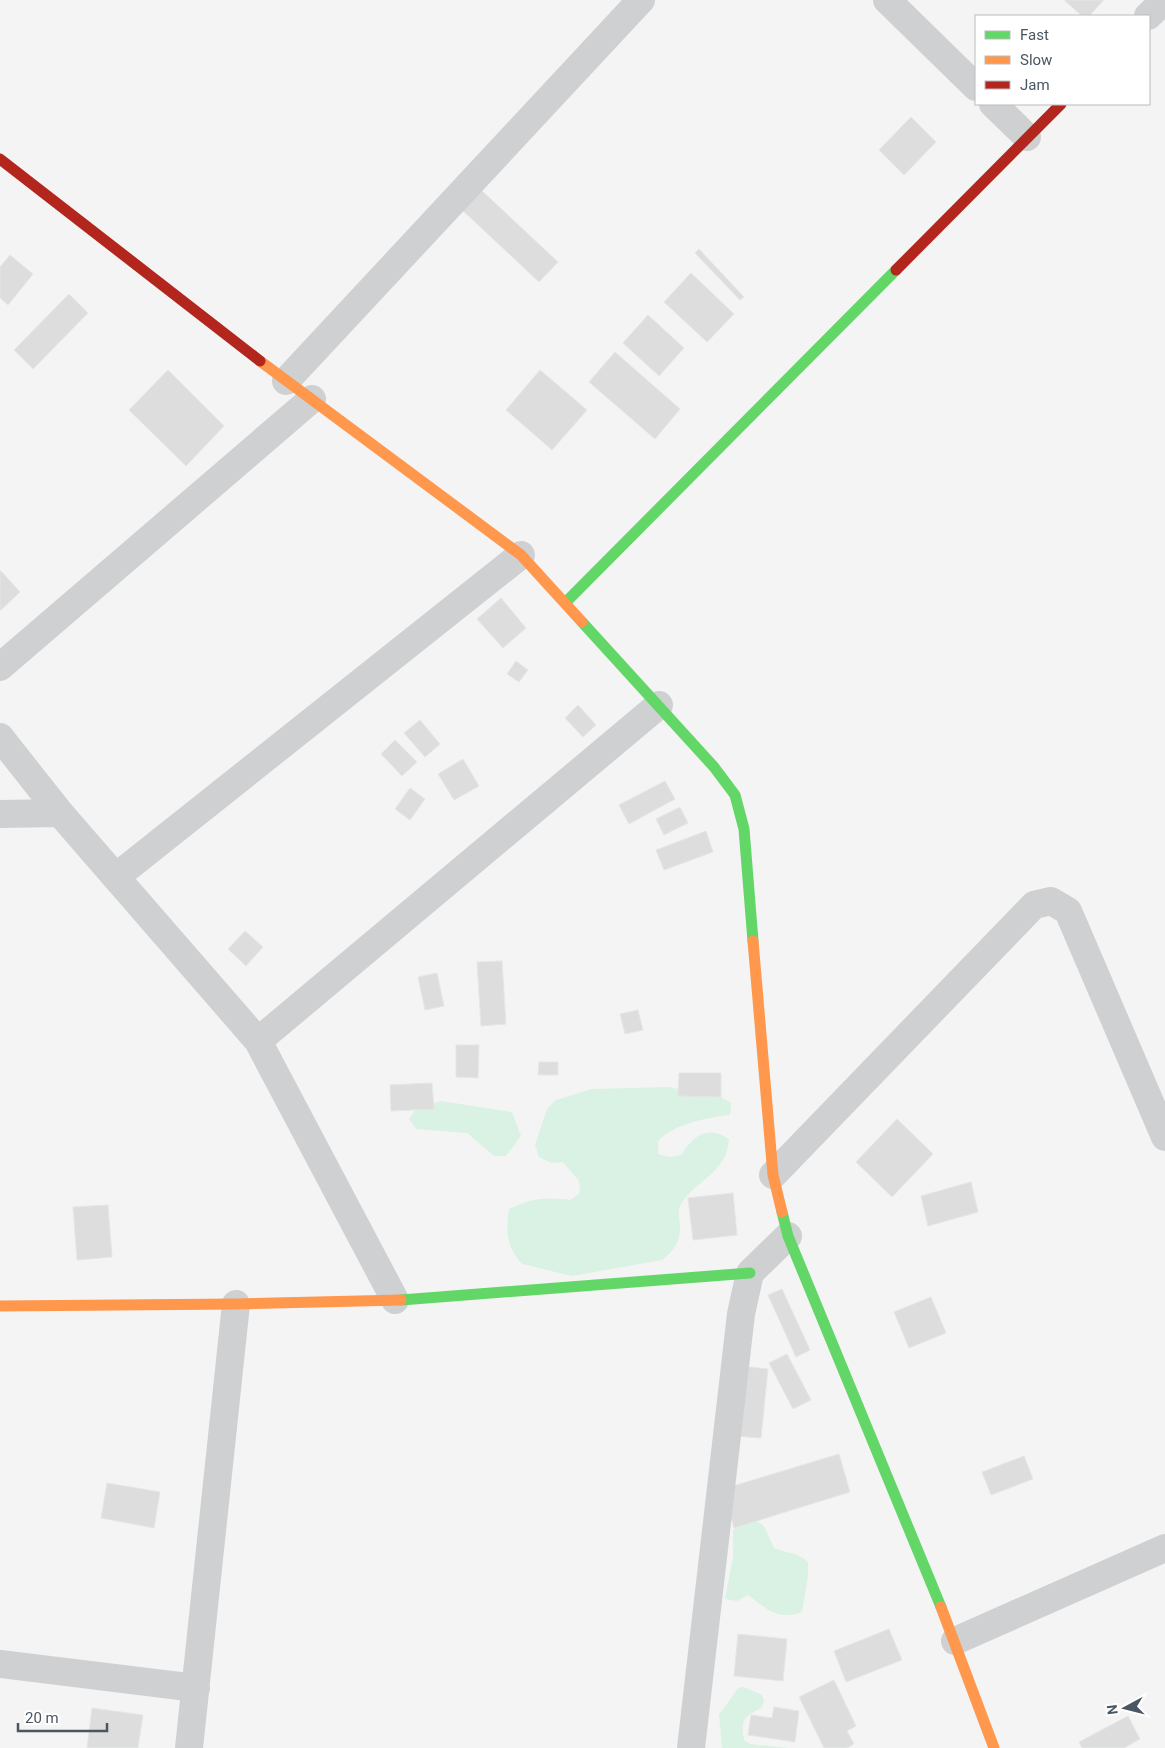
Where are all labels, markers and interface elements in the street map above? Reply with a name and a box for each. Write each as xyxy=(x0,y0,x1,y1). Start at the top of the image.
legend xyxy=(975,15,1150,105)
text: Fast xyxy=(1020,26,1049,44)
text: Slow xyxy=(1020,51,1052,69)
text: Jam xyxy=(1020,76,1050,94)
north arrow xyxy=(1100,1683,1150,1733)
scale bar xyxy=(18,1700,106,1732)
text: N xyxy=(1104,1704,1121,1715)
text: 20 m xyxy=(25,1709,59,1727)

